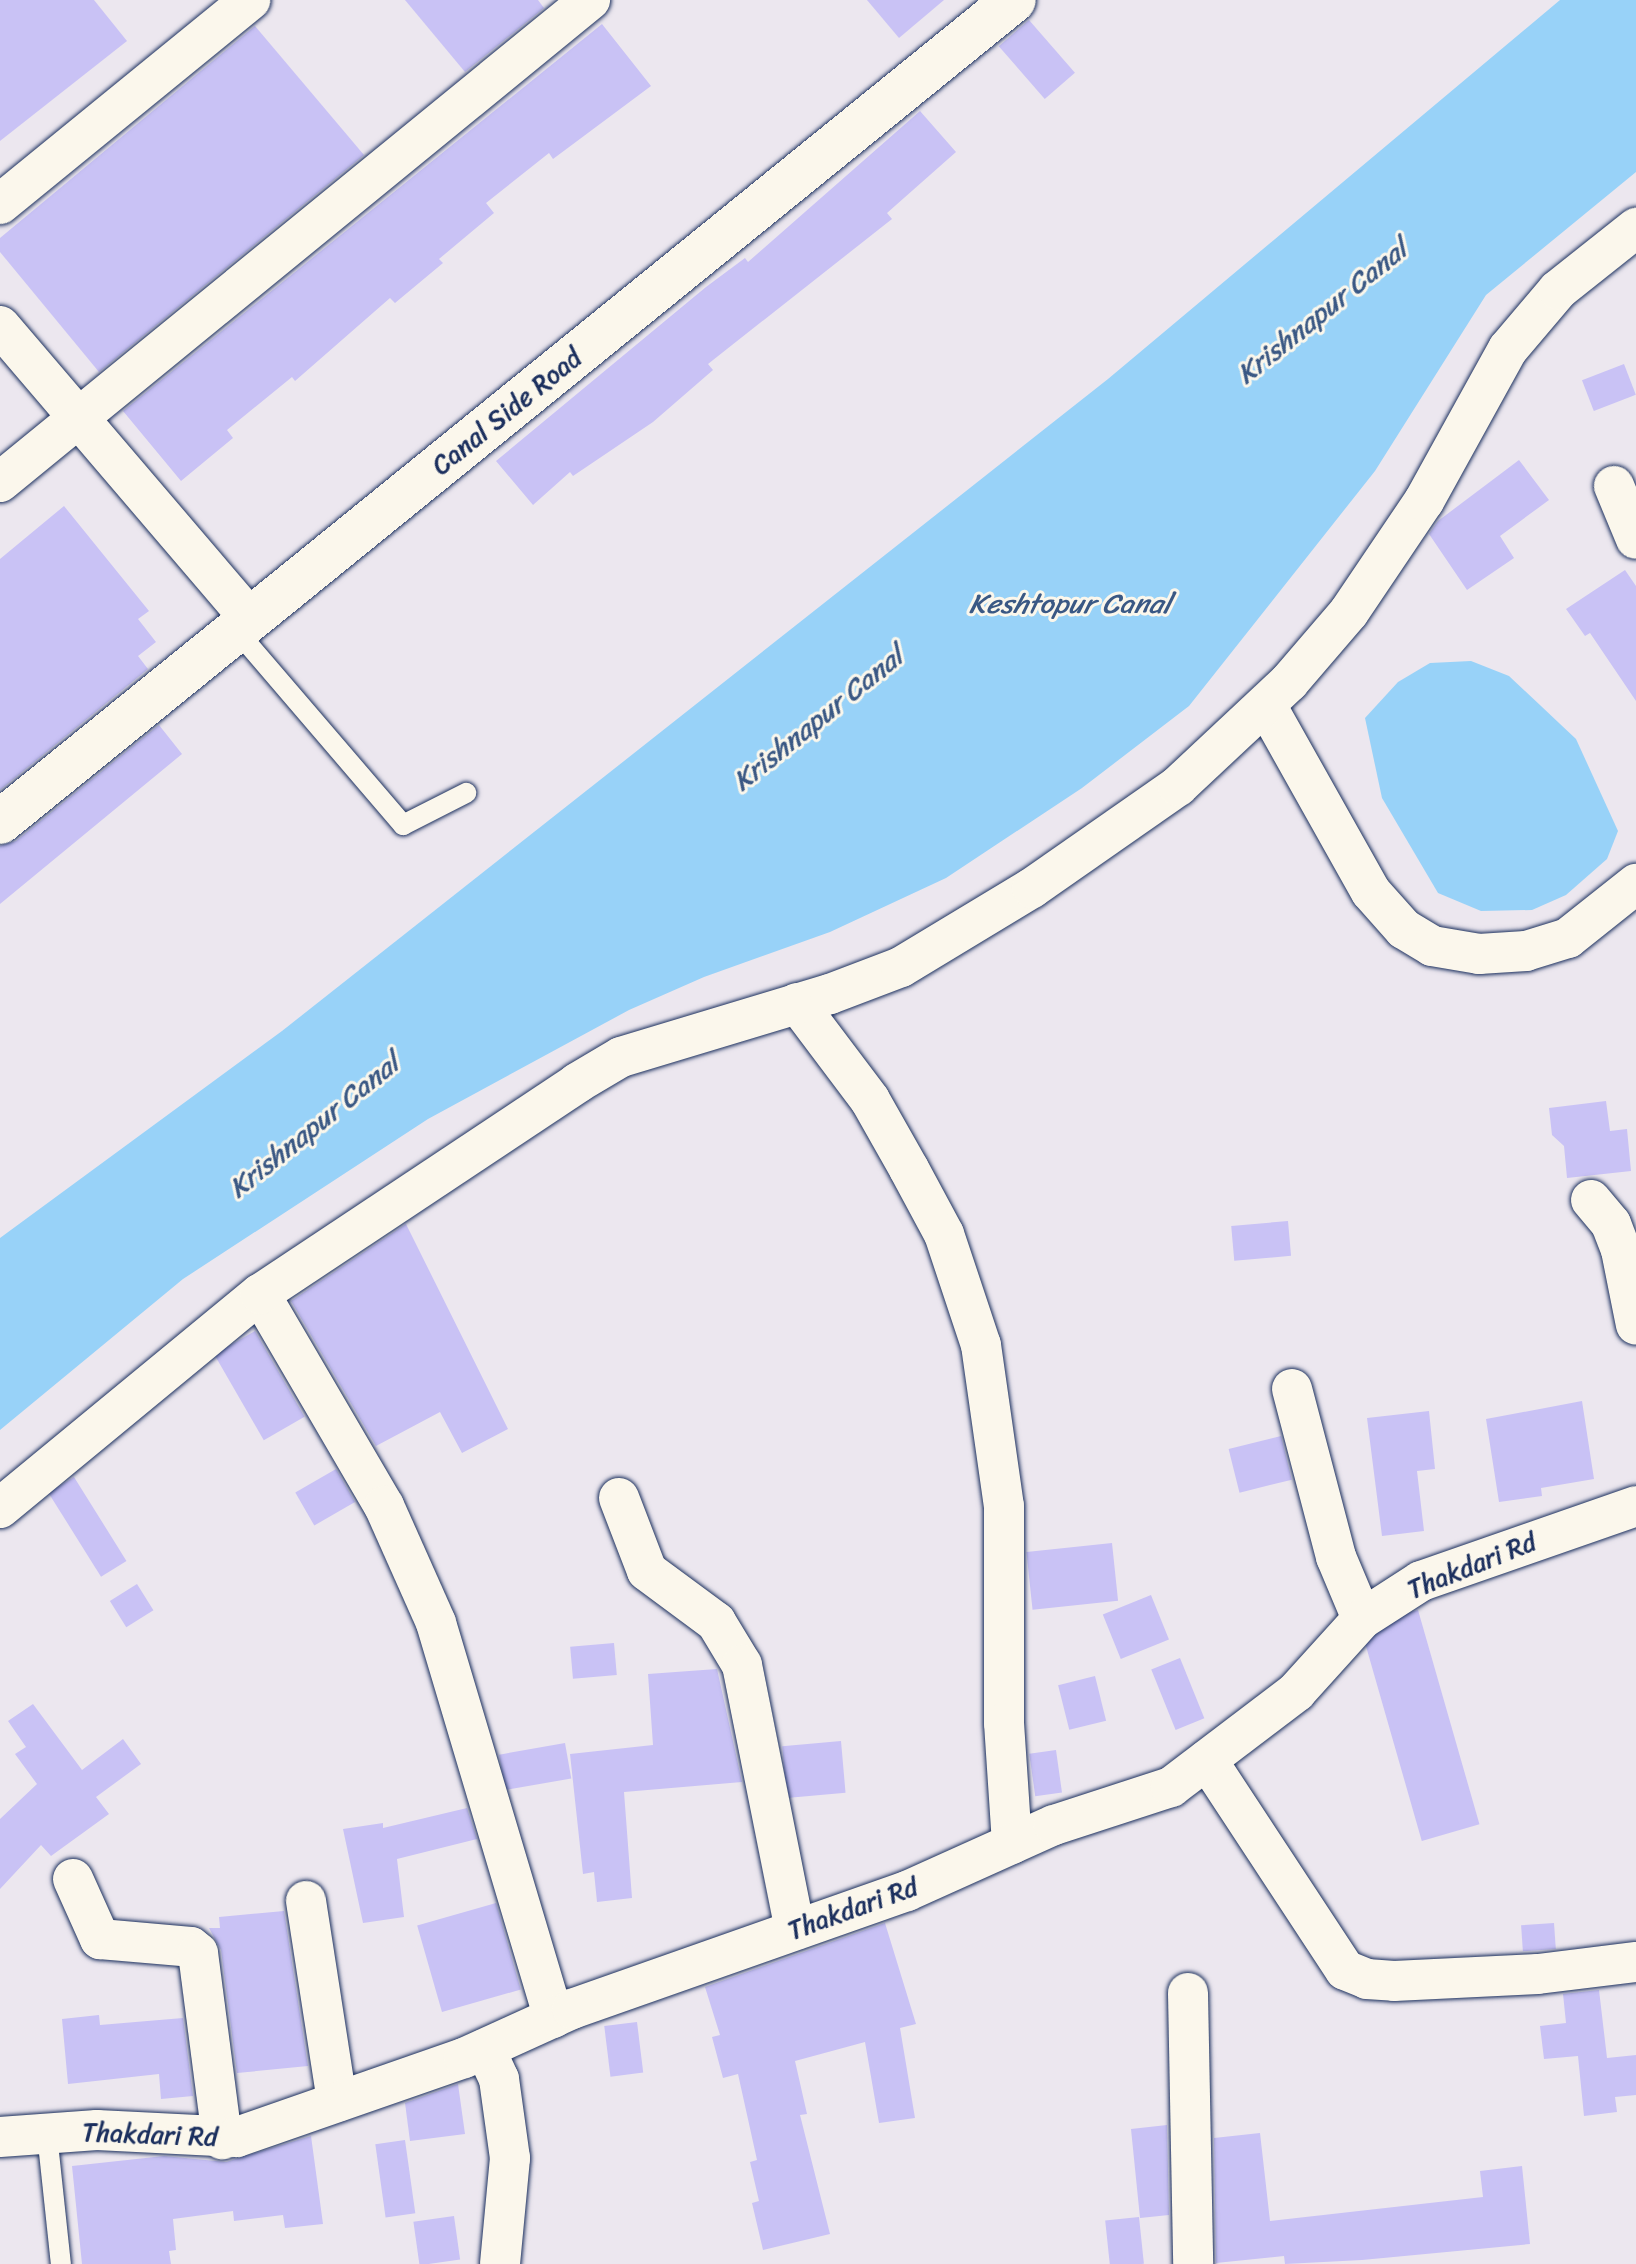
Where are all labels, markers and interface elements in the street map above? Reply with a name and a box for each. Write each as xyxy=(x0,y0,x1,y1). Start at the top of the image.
water label: Krishnapur Canal xyxy=(1230,233,1414,391)
street label: Canal Side Road xyxy=(426,342,588,482)
water label: Keshtopur Canal xyxy=(969,587,1171,621)
water label: Krishnapur Canal xyxy=(726,640,910,798)
water label: Krishnapur Canal xyxy=(222,1047,406,1205)
street label: Thakdari Rd xyxy=(1403,1526,1541,1606)
street label: Thakdari Rd xyxy=(784,1871,922,1947)
street label: Thakdari Rd xyxy=(82,2117,218,2153)

